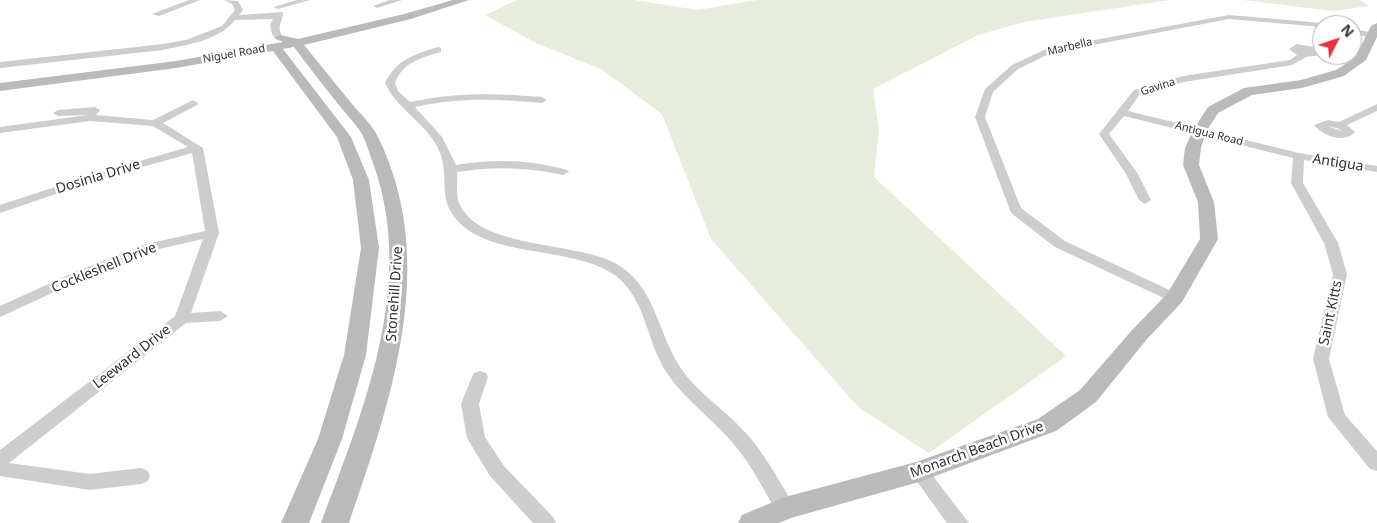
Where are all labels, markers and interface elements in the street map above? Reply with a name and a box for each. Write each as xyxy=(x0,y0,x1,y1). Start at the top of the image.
north arrow xyxy=(1312,15,1362,65)
text: N xyxy=(1337,20,1359,41)
street label: Marbella xyxy=(1046,35,1094,59)
street label: Niguel Road xyxy=(202,42,266,66)
street label: Gavina xyxy=(1139,75,1177,99)
street label: Antigua Road xyxy=(1174,119,1244,149)
street label: Antigua xyxy=(1311,151,1365,175)
street label: Dosinia Drive xyxy=(54,156,142,198)
street label: Cockleshell Drive xyxy=(49,239,159,297)
street label: Stonehill Drive xyxy=(383,246,407,342)
street label: Saint Kitts xyxy=(1316,279,1346,347)
street label: Leeward Drive xyxy=(90,321,174,393)
street label: Monarch Beach Drive xyxy=(908,418,1046,482)

